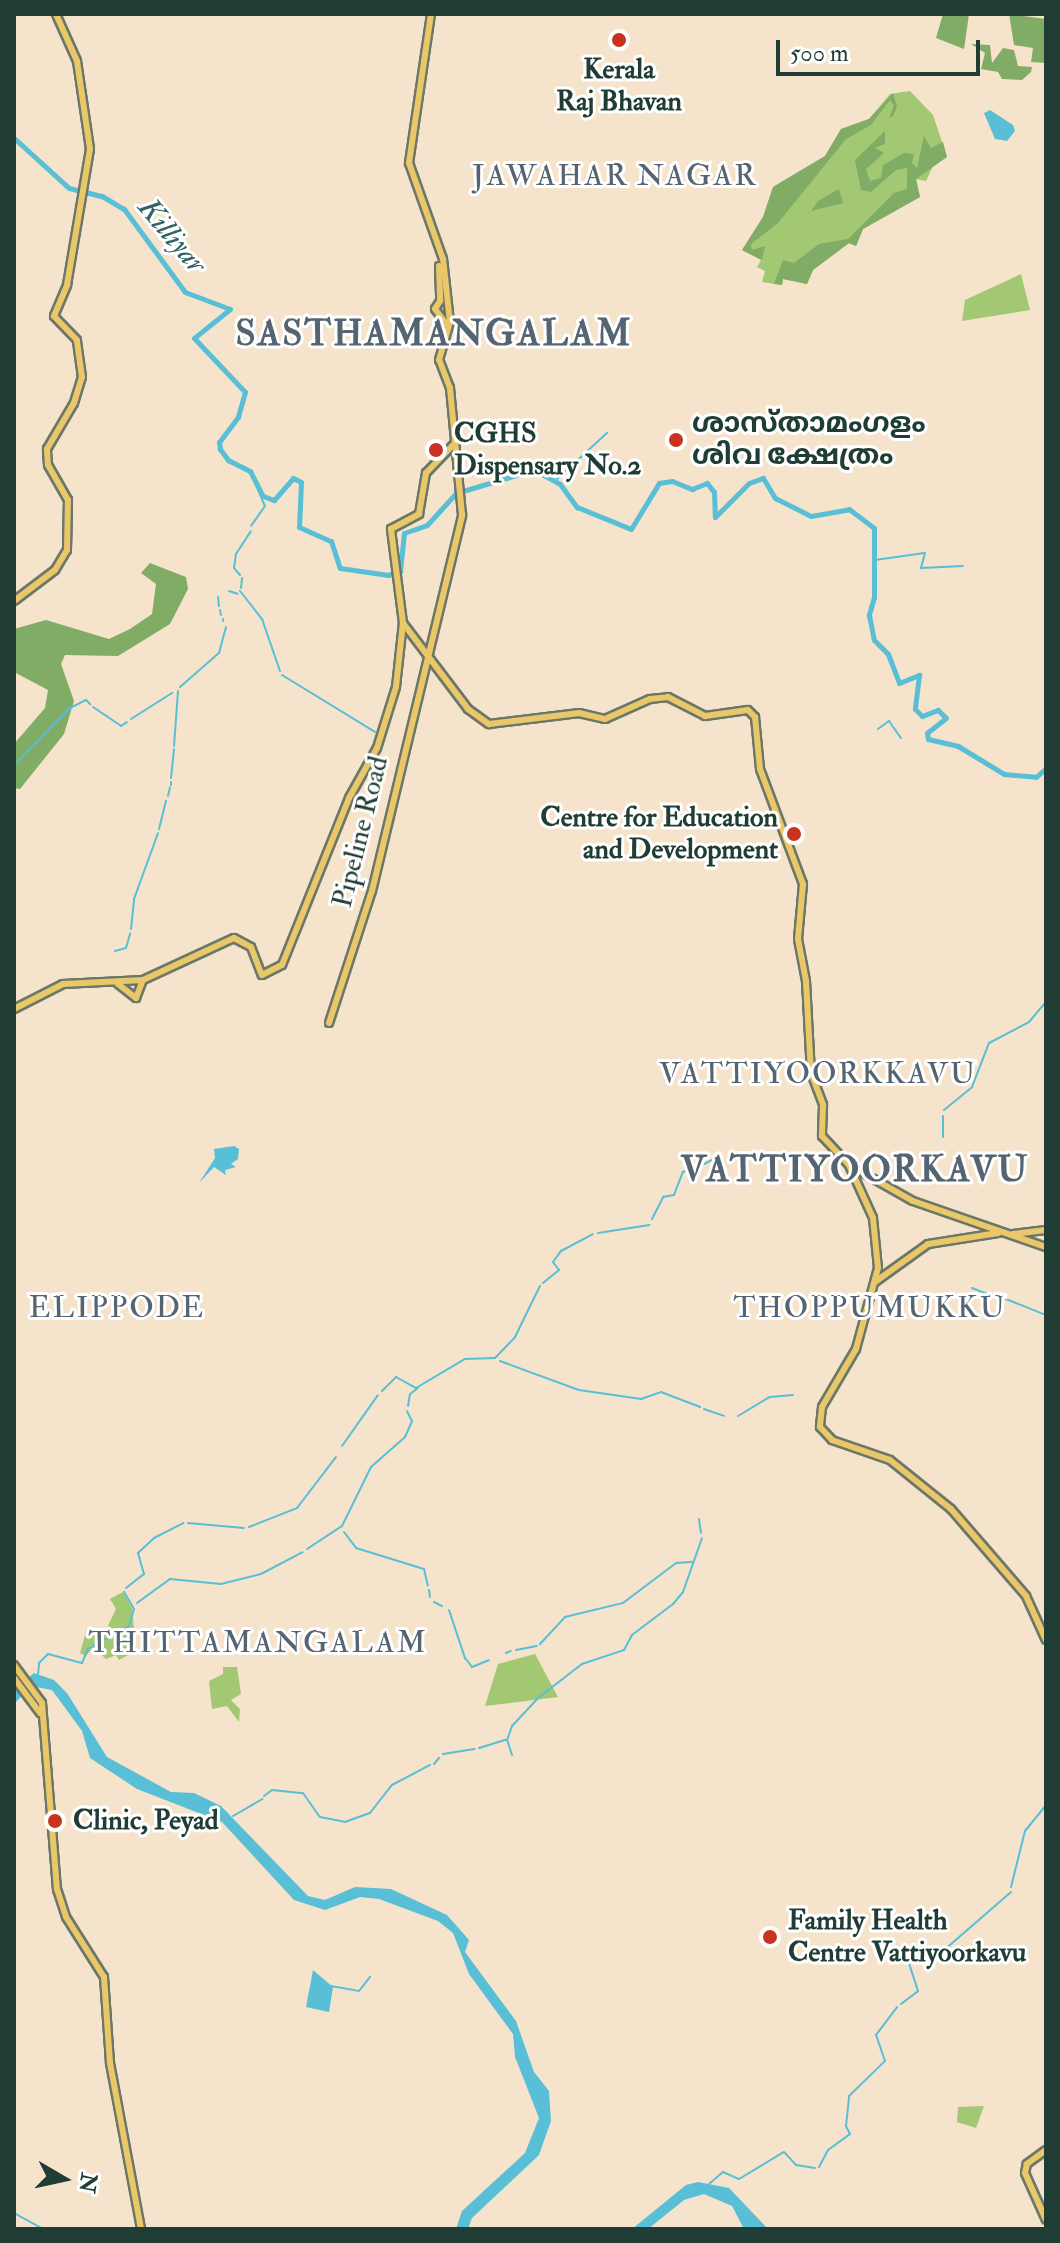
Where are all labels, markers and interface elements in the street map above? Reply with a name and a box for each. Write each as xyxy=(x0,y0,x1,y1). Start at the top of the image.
scale bar xyxy=(780,24,984,74)
marker: Kerala Raj Bhavan xyxy=(610,31,628,49)
text: 500 m xyxy=(790,38,849,69)
place label: Kerala Raj Bhavan xyxy=(556,53,682,119)
district label: JAWAHAR NAGAR xyxy=(472,158,758,194)
water label: Killiyar xyxy=(130,191,214,281)
district label: SASTHAMANGALAM xyxy=(235,312,633,356)
place label: ശാസ്താമംഗളം ശിവ ക്ഷേത്രം xyxy=(692,407,926,473)
place label: CGHS Dispensary No.2 xyxy=(454,417,641,483)
marker: ശാസ്താമംഗളം ശിവ ക്ഷേത്രം xyxy=(667,431,685,449)
marker: CGHS Dispensary No.2 xyxy=(425,439,447,461)
street label: Pipeline Road xyxy=(326,753,396,911)
place label: Centre for Education and Development xyxy=(540,801,778,867)
marker: Centre for Education and Development xyxy=(785,825,803,843)
district label: VATTIYOORKKAVU xyxy=(659,1056,977,1092)
district label: VATTIYOORKAVU xyxy=(681,1148,1029,1192)
district label: ELIPPODE xyxy=(29,1290,205,1326)
district label: THOPPUMUKKU xyxy=(733,1290,1007,1326)
district label: THITTAMANGALAM xyxy=(88,1625,428,1661)
place label: Clinic, Peyad xyxy=(73,1804,219,1838)
marker: Clinic, Peyad xyxy=(44,1810,66,1832)
place label: Family Health Centre Vattiyoorkavu xyxy=(788,1904,1026,1970)
marker: Family Health Centre Vattiyoorkavu xyxy=(759,1926,781,1948)
north arrow xyxy=(24,2139,104,2219)
text: N xyxy=(72,2171,103,2195)

